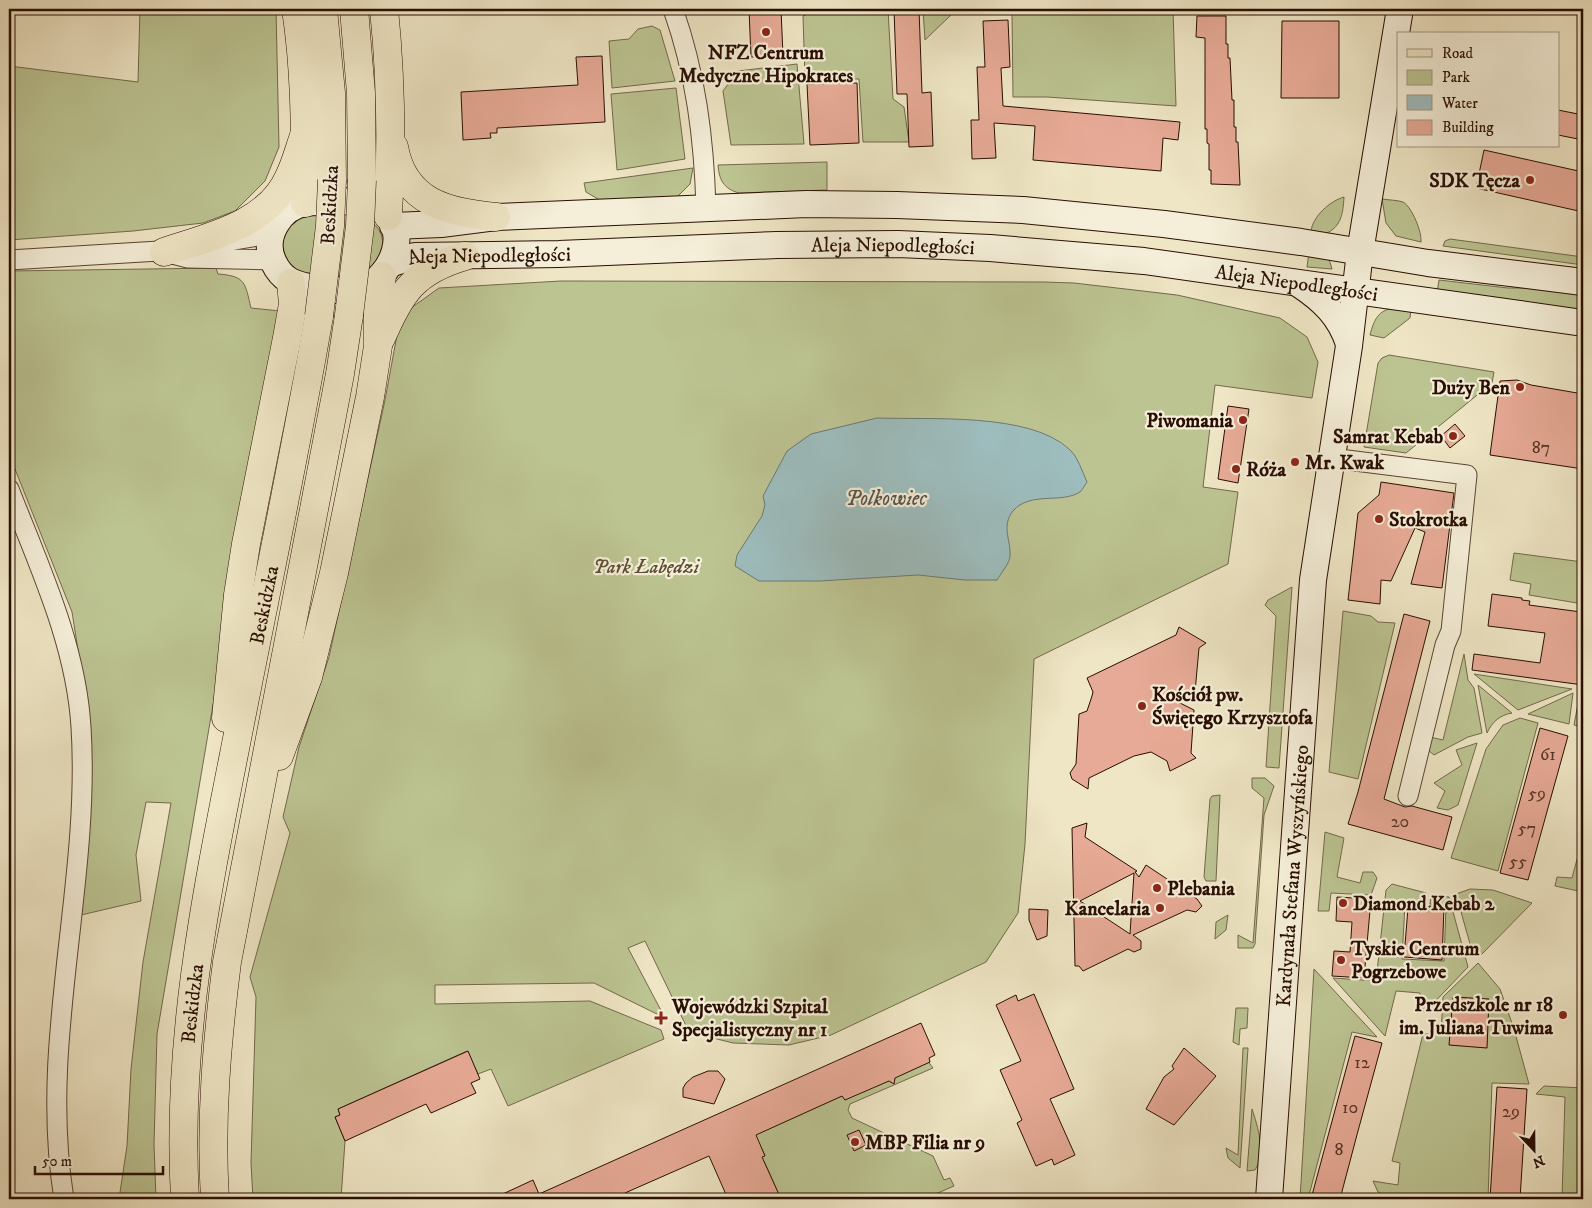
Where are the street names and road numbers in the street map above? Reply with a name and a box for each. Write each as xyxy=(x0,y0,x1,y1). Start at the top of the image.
street label: Beskidzka xyxy=(316,164,345,246)
street label: Aleja Niepodległości xyxy=(811,233,975,261)
street label: Aleja Niepodległości xyxy=(404,243,571,272)
street label: Aleja Niepodległości xyxy=(1214,260,1379,308)
street label: Beskidzka xyxy=(245,563,285,647)
street label: Kardynała Stefana Wyszyńskiego xyxy=(1272,744,1315,1008)
street label: Beskidzka xyxy=(177,962,210,1044)

